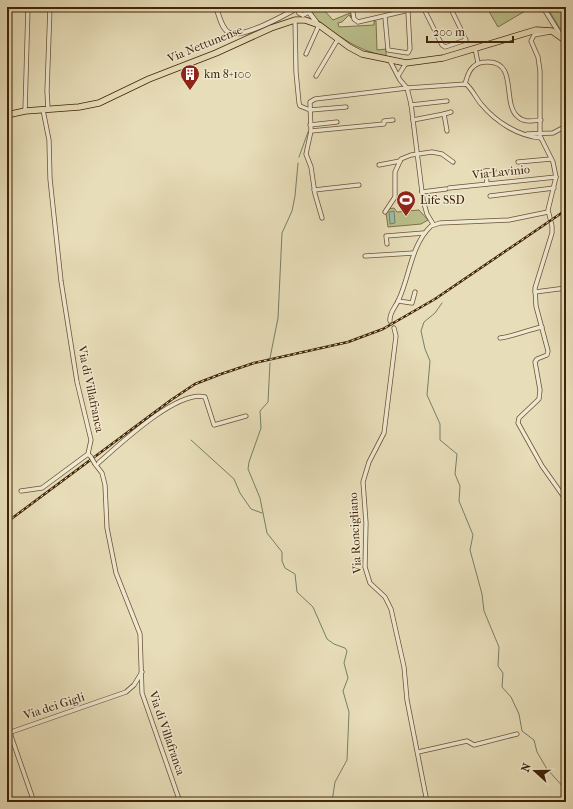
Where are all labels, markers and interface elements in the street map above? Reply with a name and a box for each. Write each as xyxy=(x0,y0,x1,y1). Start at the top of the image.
scale bar xyxy=(427,18,513,44)
street label: Via Nettunense xyxy=(164,23,245,66)
text: 200 m xyxy=(433,25,465,39)
building icon: km 8+100 xyxy=(179,63,201,91)
place label: km 8+100 xyxy=(204,67,251,81)
street label: Via Lavinio xyxy=(470,162,531,182)
sports icon: Life SSD xyxy=(395,189,417,217)
place label: Life SSD xyxy=(420,193,465,207)
street label: Via di Villafranca xyxy=(75,344,107,434)
street label: Via Roncigliano xyxy=(346,492,364,575)
street label: Via di Villafranca xyxy=(146,688,188,777)
street label: Via dei Gigli xyxy=(21,689,87,723)
north arrow xyxy=(515,751,555,791)
text: N xyxy=(519,761,534,774)

